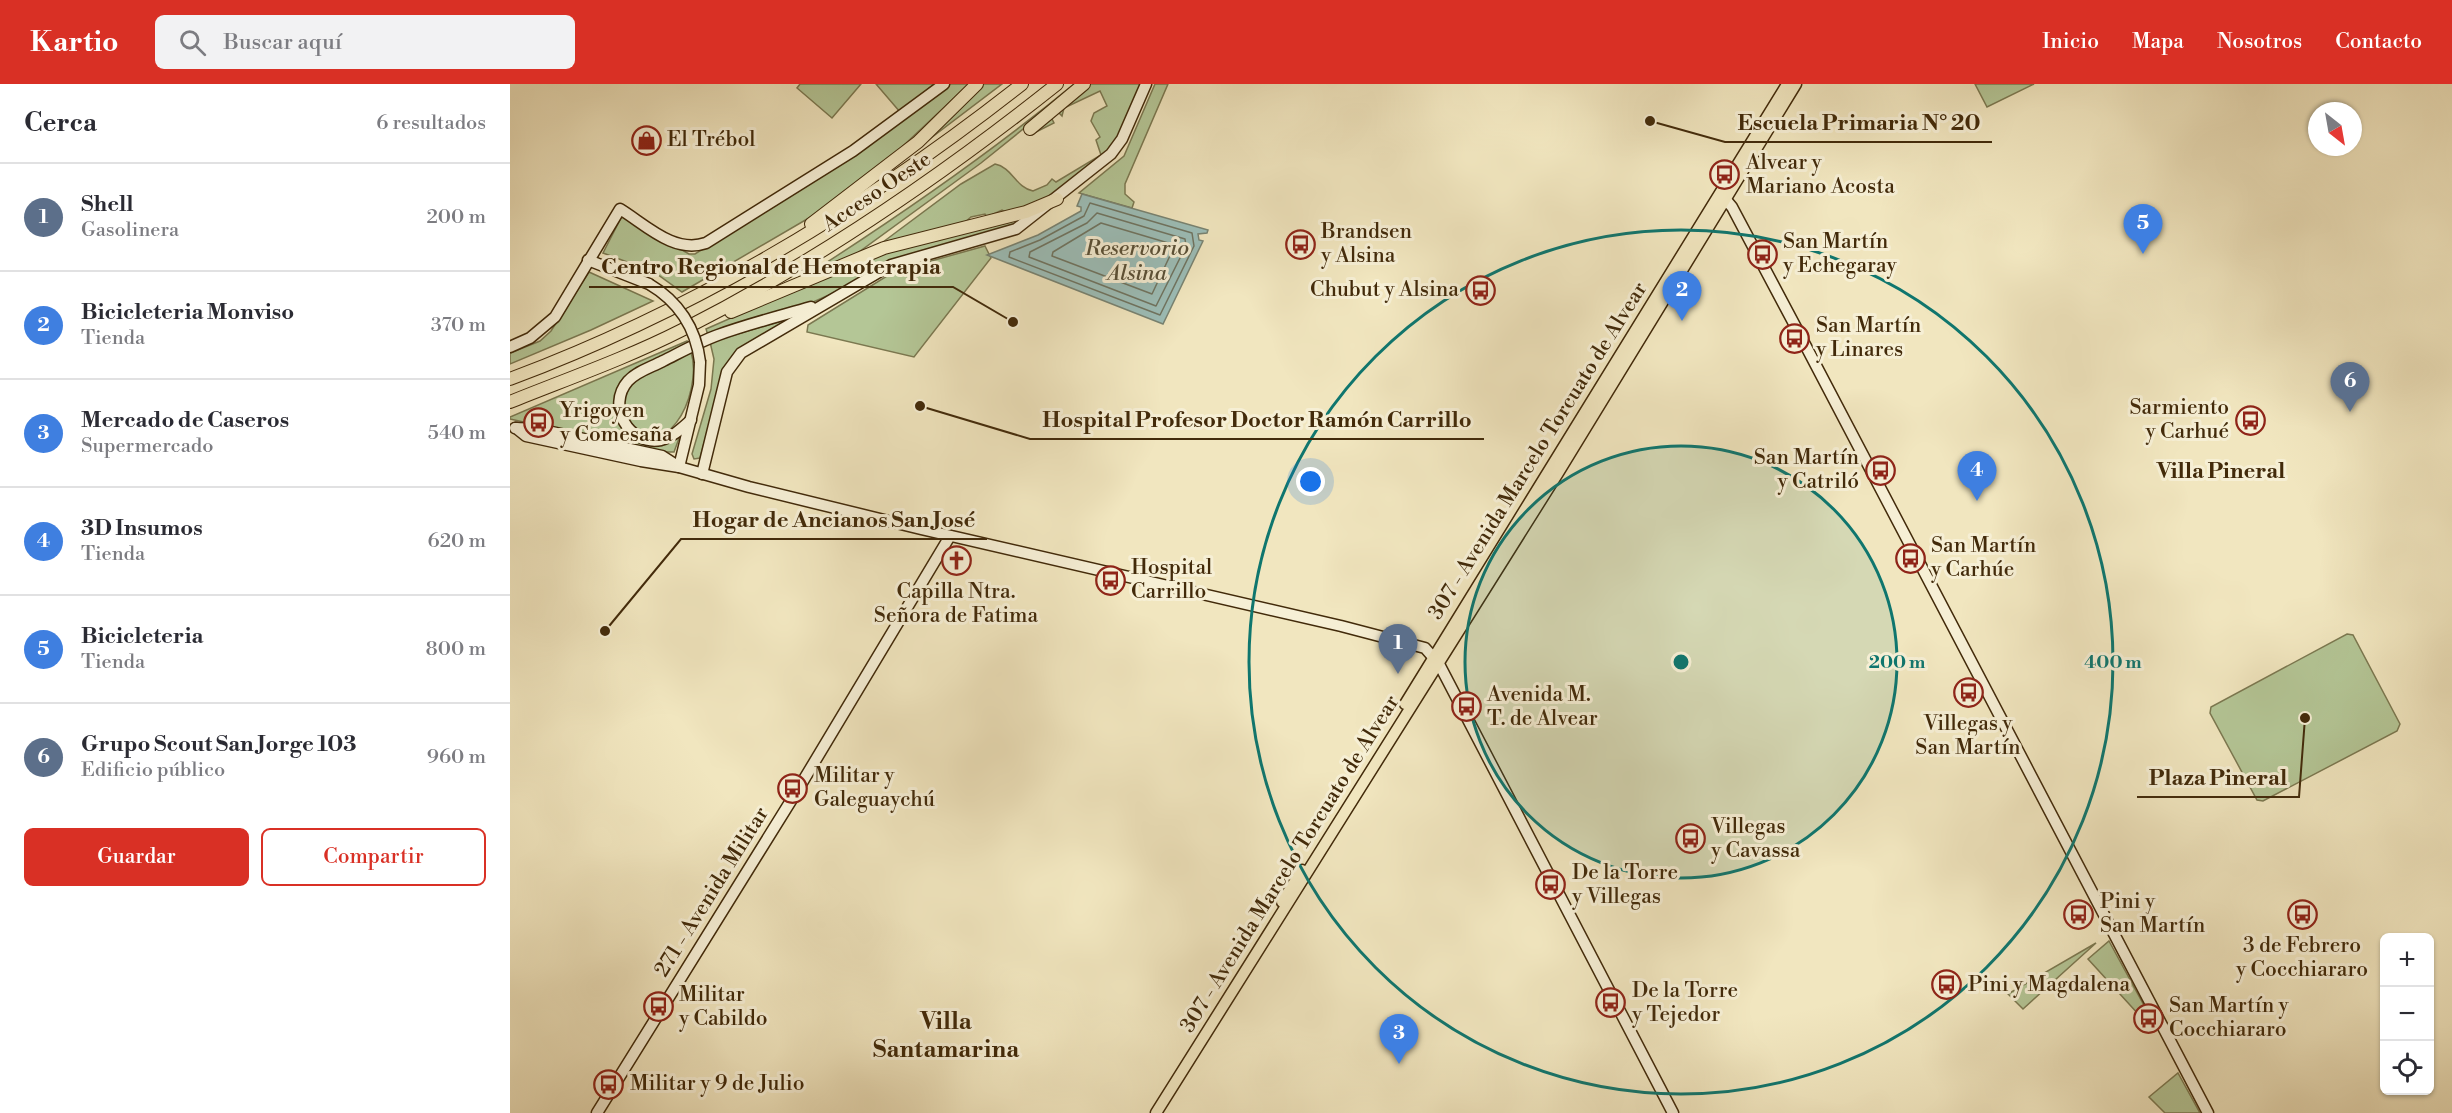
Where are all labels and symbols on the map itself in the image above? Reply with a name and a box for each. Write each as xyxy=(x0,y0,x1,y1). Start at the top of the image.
callout: Escuela Primaria N° 20 xyxy=(1725,102,1992,142)
north arrow xyxy=(2308,102,2362,156)
text: Escuela Primaria N° 20 xyxy=(1738,110,1980,137)
shop icon: El Trébol xyxy=(630,124,662,156)
place label: El Trébol xyxy=(667,127,755,153)
street label: Acceso Oeste xyxy=(817,146,936,238)
place label: Alvear y Mariano Acosta xyxy=(1745,150,1895,200)
bus stop icon: Alvear y Mariano Acosta xyxy=(1709,159,1741,191)
pin: 5 xyxy=(2124,204,2162,254)
place label: Brandsen y Alsina xyxy=(1320,219,1413,269)
bus stop icon: Brandsen y Alsina xyxy=(1284,228,1316,260)
place label: San Martín y Echegaray xyxy=(1782,229,1898,279)
water label: Reservorio Alsina xyxy=(1084,235,1189,287)
bus stop icon: San Martín y Echegaray xyxy=(1746,238,1778,270)
callout: Centro Regional de Hemoterapia xyxy=(589,247,953,287)
text: Centro Regional de Hemoterapia xyxy=(601,254,942,281)
pin: 2 xyxy=(1662,272,1702,321)
bus stop icon: Chubut y Alsina xyxy=(1464,274,1496,306)
place label: Chubut y Alsina xyxy=(1310,277,1459,303)
street label: 307 - Avenida Marcelo Torcuato de Alvear xyxy=(1423,278,1653,624)
place label: San Martín y Linares xyxy=(1815,313,1922,363)
bus stop icon: San Martín y Linares xyxy=(1779,322,1811,354)
pin: 6 xyxy=(2330,362,2370,412)
place label: Sarmiento y Carhué xyxy=(2129,395,2229,445)
place label: Yrigoyen y Comesaña xyxy=(559,398,673,448)
callout: Hospital Profesor Doctor Ramón Carrillo xyxy=(1030,399,1484,439)
bus stop icon: Sarmiento y Carhué xyxy=(2234,404,2266,436)
bus stop icon: Yrigoyen y Comesaña xyxy=(523,407,555,439)
text: Hospital Profesor Doctor Ramón Carrillo xyxy=(1042,407,1472,434)
place label: San Martín y Catriló xyxy=(1754,445,1859,495)
pin: 4 xyxy=(1958,452,1996,501)
bus stop icon: San Martín y Catriló xyxy=(1864,454,1896,486)
district label: Villa Pineral xyxy=(2156,458,2285,485)
your location xyxy=(1296,467,1325,496)
callout: Hogar de Ancianos San José xyxy=(681,499,987,539)
text: Hogar de Ancianos San José xyxy=(693,507,976,534)
place label: San Martín y Carhúe xyxy=(1930,533,2037,583)
bus stop icon: San Martín y Carhúe xyxy=(1894,542,1926,574)
church icon: Capilla Ntra. Señora de Fatima xyxy=(940,545,972,577)
place label: Hospital Carrillo xyxy=(1131,555,1212,605)
bus stop icon: Hospital Carrillo xyxy=(1094,564,1126,596)
place label: Capilla Ntra. Señora de Fatima xyxy=(874,579,1039,629)
pin: 1 xyxy=(1378,624,1418,674)
text: 200 m xyxy=(1869,651,1926,674)
text: 400 m xyxy=(2084,651,2142,674)
centre of rings xyxy=(1671,652,1691,672)
bus stop icon: Villegas y San Martín xyxy=(1952,677,1984,709)
place label: Avenida M. T. de Alvear xyxy=(1486,682,1598,732)
street label: 307 - Avenida Marcelo Torcuato de Alvear xyxy=(1175,691,1405,1037)
bus stop icon: Avenida M. T. de Alvear xyxy=(1450,691,1482,723)
place label: Villegas y San Martín xyxy=(1915,711,2021,761)
callout: Plaza Pineral xyxy=(2137,757,2299,797)
place label: Militar y Galeguaychú xyxy=(814,763,935,813)
text: Plaza Pineral xyxy=(2149,765,2287,792)
bus stop icon: Militar y Galeguaychú xyxy=(777,772,809,804)
street label: 271 - Avenida Militar xyxy=(649,802,775,982)
place label: Villegas y Cavassa xyxy=(1710,814,1801,864)
bus stop icon: Villegas y Cavassa xyxy=(1674,823,1706,855)
place label: De la Torre y Villegas xyxy=(1571,860,1678,910)
bus stop icon: De la Torre y Villegas xyxy=(1535,869,1567,901)
place label: Pini y San Martín xyxy=(2100,889,2206,939)
bus stop icon: Pini y San Martín xyxy=(2063,898,2095,930)
bus stop icon: 3 de Febrero y Cocchiararo xyxy=(2286,899,2318,931)
place label: 3 de Febrero y Cocchiararo xyxy=(2235,933,2368,983)
bus stop icon: Pini y Magdalena xyxy=(1931,969,1963,1001)
place label: Pini y Magdalena xyxy=(1968,972,2131,998)
place label: De la Torre y Tejedor xyxy=(1631,978,1738,1028)
place label: Militar y Cabildo xyxy=(678,982,767,1032)
bus stop icon: De la Torre y Tejedor xyxy=(1595,987,1627,1019)
bus stop icon: Militar y Cabildo xyxy=(642,991,674,1023)
place label: San Martín y Cocchiararo xyxy=(2169,993,2290,1043)
bus stop icon: San Martín y Cocchiararo xyxy=(2132,1002,2164,1034)
district label: Villa Santamarina xyxy=(873,1007,1020,1065)
pin: 3 xyxy=(1380,1014,1418,1064)
bus stop icon: Militar y 9 de Julio xyxy=(593,1068,625,1100)
place label: Militar y 9 de Julio xyxy=(630,1071,805,1097)

